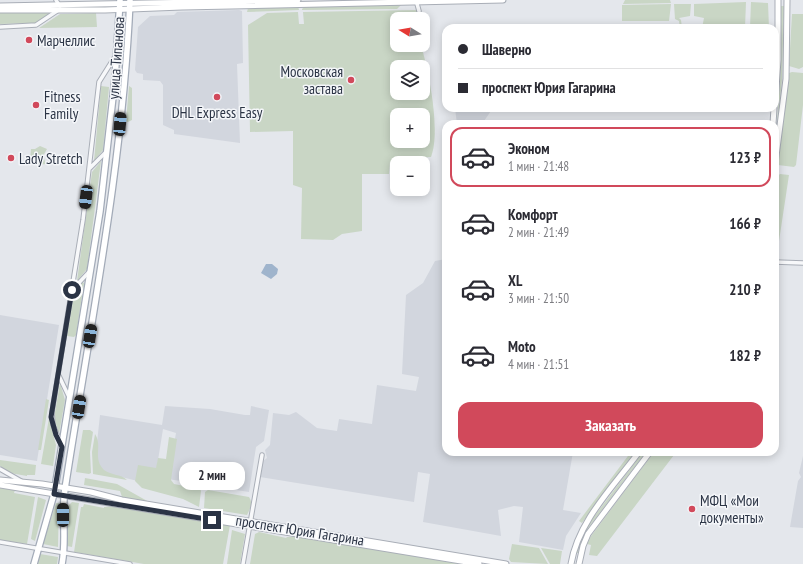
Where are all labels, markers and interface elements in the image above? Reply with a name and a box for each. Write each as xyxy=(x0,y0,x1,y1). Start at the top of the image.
north arrow xyxy=(390,12,430,52)
map controls xyxy=(390,12,430,196)
street label: улица Типанова xyxy=(104,16,128,100)
place label: Марчеллис xyxy=(37,31,96,50)
marker: Марчеллис xyxy=(24,35,34,45)
text: Шаверно xyxy=(482,40,532,59)
button: layers xyxy=(390,60,430,100)
place label: Московская застава xyxy=(280,62,343,98)
marker: Московская застава xyxy=(346,75,356,85)
text: проспект Юрия Гагарина xyxy=(482,78,616,97)
place label: Fitness Family xyxy=(44,87,81,123)
marker: DHL Express Easy xyxy=(212,92,222,102)
marker: Fitness Family xyxy=(31,100,41,110)
place label: DHL Express Easy xyxy=(172,103,263,122)
button: + xyxy=(390,108,430,148)
car xyxy=(113,112,127,136)
icon: car xyxy=(460,139,496,175)
text: Эконом xyxy=(508,139,549,158)
text: 123 ₽ xyxy=(729,148,761,167)
place label: Lady Stretch xyxy=(19,149,83,168)
marker: Lady Stretch xyxy=(6,153,16,163)
button: − xyxy=(390,156,430,196)
text: 1 мин · 21:48 xyxy=(508,158,569,175)
car xyxy=(79,184,93,210)
icon: car xyxy=(460,205,496,241)
text: Комфорт xyxy=(508,205,558,224)
text: 166 ₽ xyxy=(729,214,761,233)
text: 2 мин · 21:49 xyxy=(508,224,569,241)
icon: car xyxy=(460,271,496,307)
text: XL xyxy=(508,271,522,290)
text: 210 ₽ xyxy=(729,280,761,299)
route start xyxy=(63,281,81,299)
text: 3 мин · 21:50 xyxy=(508,290,569,307)
car xyxy=(82,323,98,349)
icon: car xyxy=(460,337,496,373)
text: Moto xyxy=(508,337,536,356)
text: 182 ₽ xyxy=(729,346,761,365)
text: 4 мин · 21:51 xyxy=(508,356,569,373)
car xyxy=(71,394,87,420)
button: Заказать xyxy=(458,402,763,448)
callout: 2 мин xyxy=(179,462,245,490)
text: 2 мин xyxy=(198,467,226,484)
place label: МФЦ «Мои документы» xyxy=(700,491,764,527)
car xyxy=(57,503,69,527)
marker: МФЦ «Мои документы» xyxy=(687,504,697,514)
street label: проспект Юрия Гагарина xyxy=(234,510,366,550)
route end xyxy=(203,511,221,529)

